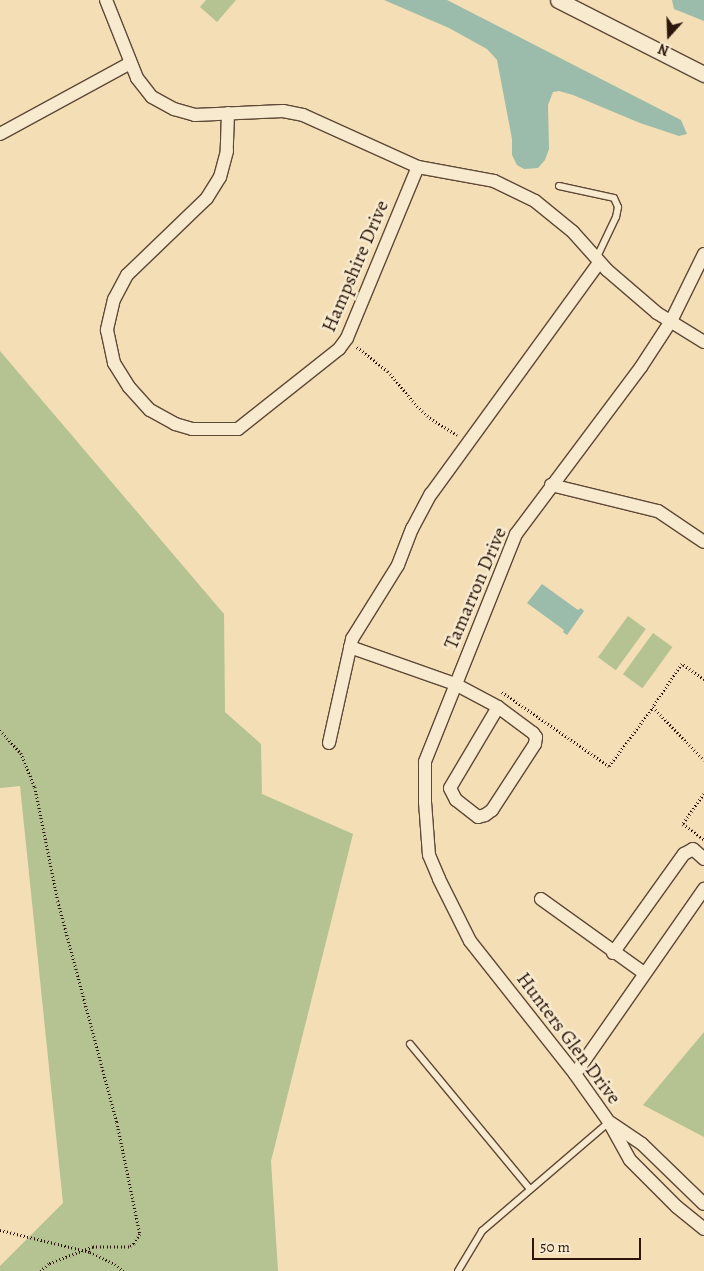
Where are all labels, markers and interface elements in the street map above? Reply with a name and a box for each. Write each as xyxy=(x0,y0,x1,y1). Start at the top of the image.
north arrow xyxy=(644,10,694,60)
text: N xyxy=(656,39,672,60)
street label: Hampshire Drive xyxy=(316,196,394,336)
street label: Tamarron Drive xyxy=(439,523,511,653)
street label: Hunters Glen Drive xyxy=(512,967,626,1109)
scale bar xyxy=(534,1228,643,1260)
text: 50 m xyxy=(540,1237,570,1257)

